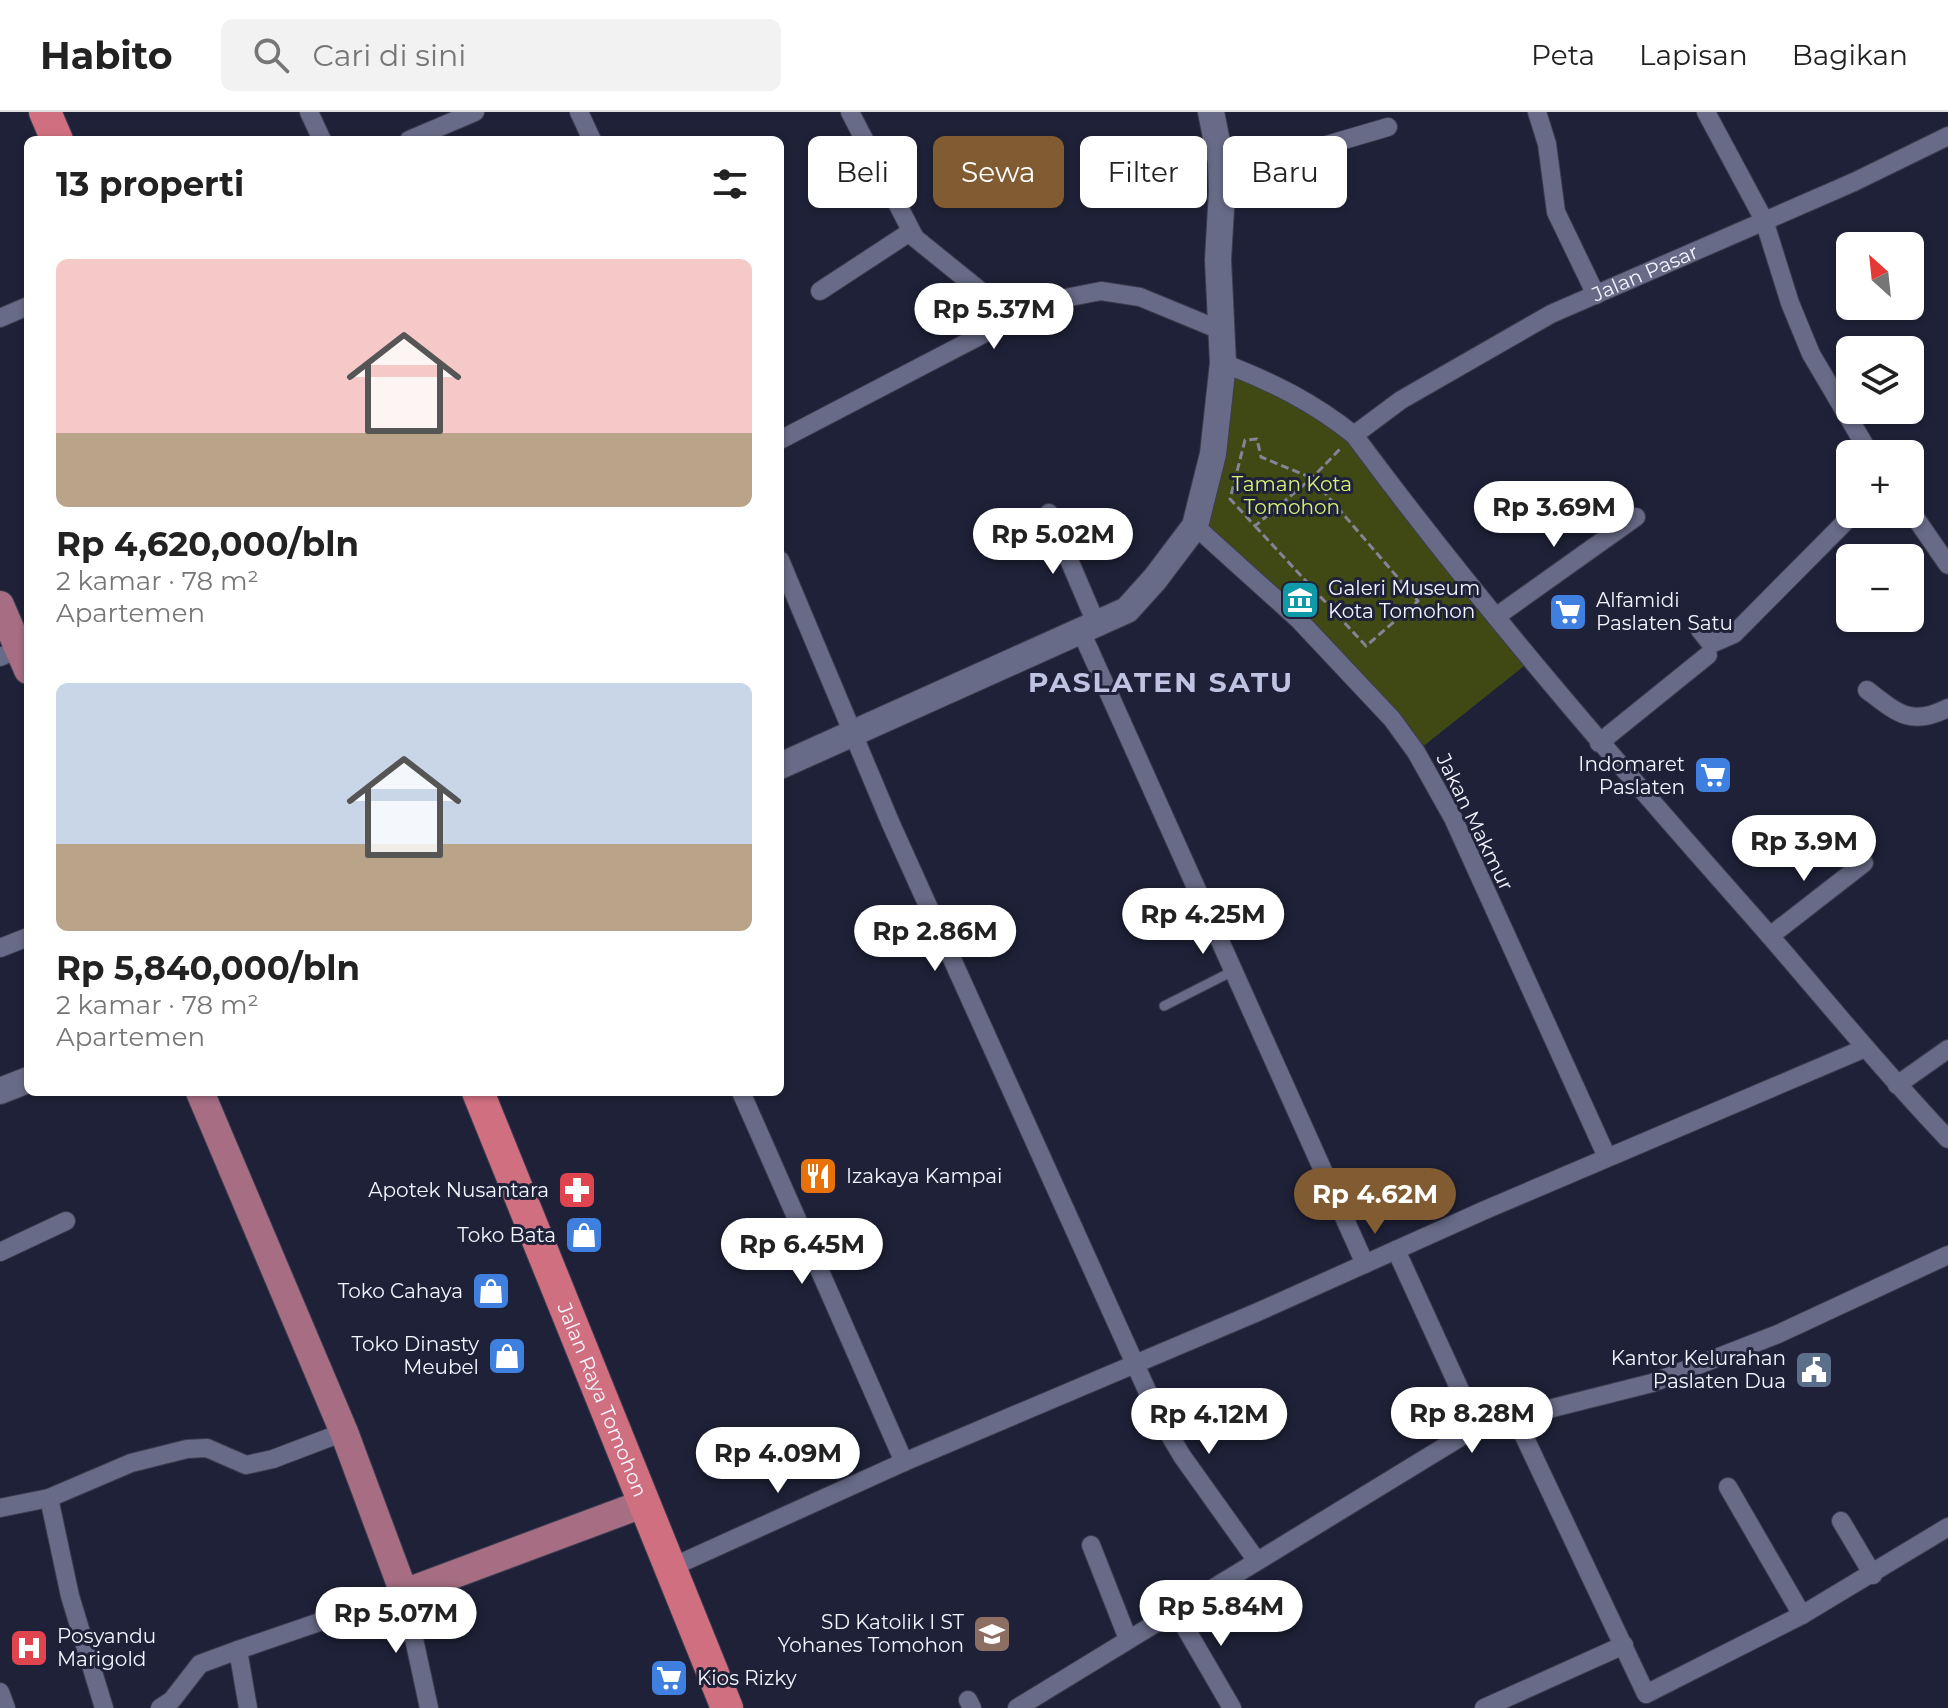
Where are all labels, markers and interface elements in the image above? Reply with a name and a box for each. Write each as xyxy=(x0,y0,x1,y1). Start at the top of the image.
search box xyxy=(221,19,781,91)
text: Habito xyxy=(40,32,173,79)
icon: search xyxy=(249,33,293,77)
text: Cari di sini xyxy=(313,37,466,74)
text: Peta xyxy=(1531,38,1595,72)
text: Lapisan xyxy=(1639,38,1748,72)
text: Bagikan xyxy=(1792,38,1908,72)
chip: Beli xyxy=(808,136,917,208)
chip: Sewa xyxy=(933,136,1064,208)
chip: Filter xyxy=(1080,136,1207,208)
chip: Baru xyxy=(1223,136,1347,208)
icon: filters xyxy=(708,162,752,206)
text: 13 properti xyxy=(56,163,244,205)
north arrow xyxy=(1836,232,1924,320)
map controls xyxy=(1836,232,1924,632)
street label: Jalan Pasar xyxy=(1587,239,1702,307)
pin: Rp 5.37M xyxy=(911,283,1077,351)
text: Rp 5.37M xyxy=(932,293,1056,325)
icon: home xyxy=(332,311,476,455)
button: layers xyxy=(1836,336,1924,424)
button: + xyxy=(1836,440,1924,528)
park label: Taman Kota Tomohon xyxy=(1232,472,1352,519)
pin: Rp 3.69M xyxy=(1471,481,1637,549)
text: Rp 3.69M xyxy=(1492,491,1616,523)
pin: Rp 5.02M xyxy=(970,508,1136,576)
text: Rp 5.02M xyxy=(991,518,1115,550)
text: Rp 4,620,000/bln xyxy=(56,523,359,565)
button: − xyxy=(1836,544,1924,632)
text: 2 kamar · 78 m² xyxy=(56,565,259,597)
place label: Galeri Museum Kota Tomohon xyxy=(1328,576,1480,623)
museum icon: Galeri Museum Kota Tomohon xyxy=(1279,579,1321,621)
place label: Alfamidi Paslaten Satu xyxy=(1596,588,1733,635)
supermarket icon: Alfamidi Paslaten Satu xyxy=(1547,591,1589,633)
text: Apartemen xyxy=(56,597,205,629)
district label: PASLATEN SATU xyxy=(1028,665,1294,699)
icon: home xyxy=(332,735,476,879)
street label: Jakan Makmur xyxy=(1431,749,1519,894)
place label: Indomaret Paslaten xyxy=(1578,752,1685,799)
supermarket icon: Indomaret Paslaten xyxy=(1692,754,1734,796)
pin: Rp 3.9M xyxy=(1730,815,1878,883)
text: Rp 3.9M xyxy=(1750,825,1858,857)
pin: Rp 4.25M xyxy=(1120,888,1286,956)
text: Rp 4.25M xyxy=(1140,898,1266,930)
pin: Rp 2.86M xyxy=(852,905,1018,973)
text: Rp 2.86M xyxy=(872,915,998,947)
text: Rp 5,840,000/bln xyxy=(56,947,360,989)
text: 2 kamar · 78 m² xyxy=(56,989,259,1021)
text: Apartemen xyxy=(56,1021,205,1053)
restaurant icon: Izakaya Kampai xyxy=(797,1155,839,1197)
place label: Izakaya Kampai xyxy=(846,1164,1002,1188)
pin: Rp 4.62M xyxy=(1292,1168,1458,1236)
pharmacy icon: Apotek Nusantara xyxy=(556,1169,598,1211)
place label: Apotek Nusantara xyxy=(368,1178,549,1202)
text: Rp 4.62M xyxy=(1312,1178,1438,1210)
shop icon: Toko Bata xyxy=(563,1214,605,1256)
pin: Rp 6.45M xyxy=(719,1218,885,1286)
place label: Toko Bata xyxy=(457,1223,556,1247)
text: Rp 6.45M xyxy=(739,1228,865,1260)
shop icon: Toko Cahaya xyxy=(470,1270,512,1312)
place label: Toko Cahaya xyxy=(338,1279,463,1303)
street label: Jalan Raya Tomohon xyxy=(552,1298,652,1500)
place label: Toko Dinasty Meubel xyxy=(352,1332,479,1379)
shop icon: Toko Dinasty Meubel xyxy=(486,1335,528,1377)
place label: Kantor Kelurahan Paslaten Dua xyxy=(1611,1346,1786,1393)
public building icon: Kantor Kelurahan Paslaten Dua xyxy=(1793,1349,1835,1391)
pin: Rp 8.28M xyxy=(1389,1387,1555,1455)
pin: Rp 4.12M xyxy=(1126,1388,1292,1456)
text: Rp 8.28M xyxy=(1409,1397,1535,1429)
text: Rp 4.12M xyxy=(1149,1398,1269,1430)
pin: Rp 4.09M xyxy=(695,1427,861,1495)
text: Rp 4.09M xyxy=(714,1437,842,1469)
pin: Rp 5.84M xyxy=(1138,1580,1304,1648)
pin: Rp 5.07M xyxy=(313,1587,479,1655)
text: Rp 5.84M xyxy=(1158,1590,1284,1622)
text: Rp 5.07M xyxy=(334,1597,458,1629)
place label: SD Katolik I ST Yohanes Tomohon xyxy=(778,1610,965,1657)
school or university icon: SD Katolik I ST Yohanes Tomohon xyxy=(971,1613,1013,1655)
place label: Posyandu Marigold xyxy=(57,1624,156,1671)
hospital icon: Posyandu Marigold xyxy=(8,1627,50,1669)
supermarket icon: Kios Rizky xyxy=(648,1657,690,1699)
place label: Kios Rizky xyxy=(697,1666,797,1690)

